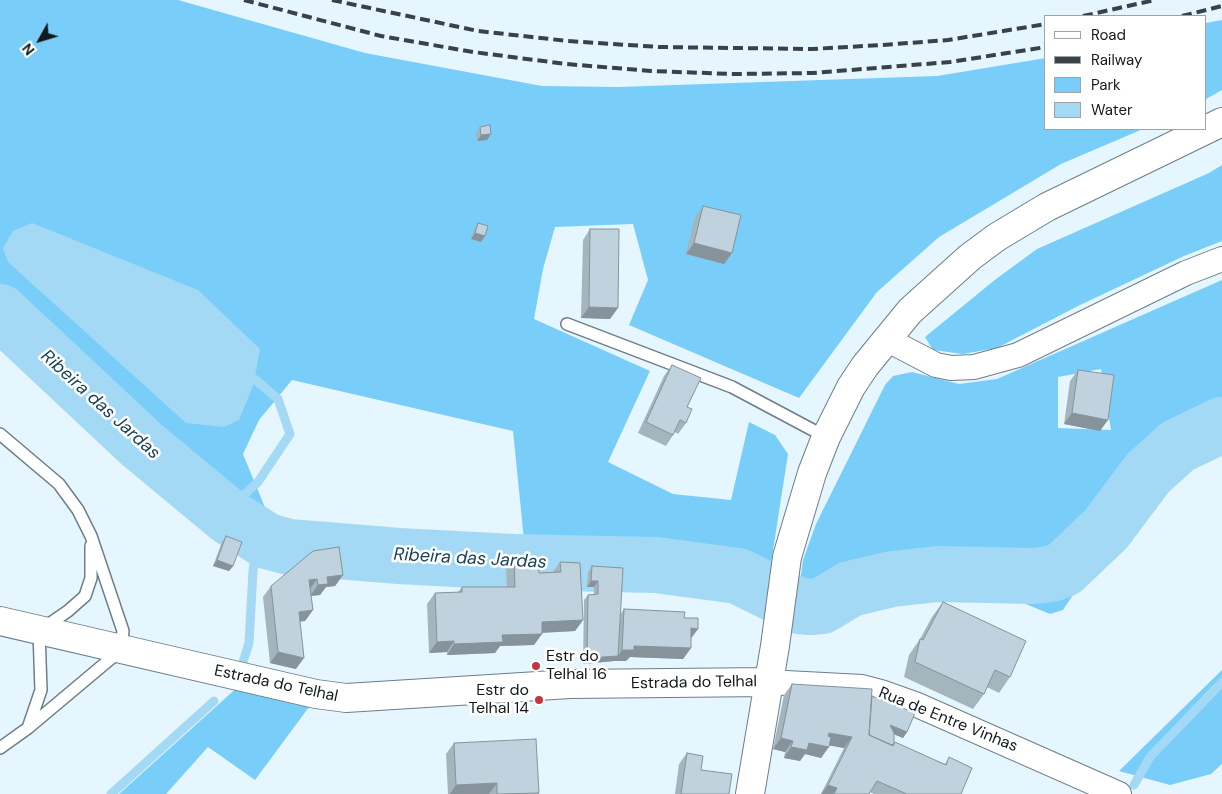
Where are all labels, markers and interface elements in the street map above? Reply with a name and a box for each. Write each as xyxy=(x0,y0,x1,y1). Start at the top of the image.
north arrow xyxy=(15,15,65,65)
legend xyxy=(1044,15,1207,130)
text: Road xyxy=(1091,25,1126,45)
text: N xyxy=(18,40,39,59)
text: Railway xyxy=(1091,50,1142,70)
text: Park xyxy=(1091,75,1121,95)
text: Water xyxy=(1091,100,1132,120)
water label: Ribeira das Jardas xyxy=(36,346,164,464)
water label: Ribeira das Jardas xyxy=(393,544,547,574)
place label: Estr do Telhal 16 xyxy=(546,647,607,685)
marker: Estr do Telhal 16 xyxy=(530,660,542,672)
street label: Estrada do Telhal xyxy=(212,662,340,706)
street label: Estrada do Telhal xyxy=(631,672,757,694)
place label: Estr do Telhal 14 xyxy=(468,681,529,719)
street label: Rua de Entre Vinhas xyxy=(876,683,1020,757)
marker: Estr do Telhal 14 xyxy=(533,694,545,706)

